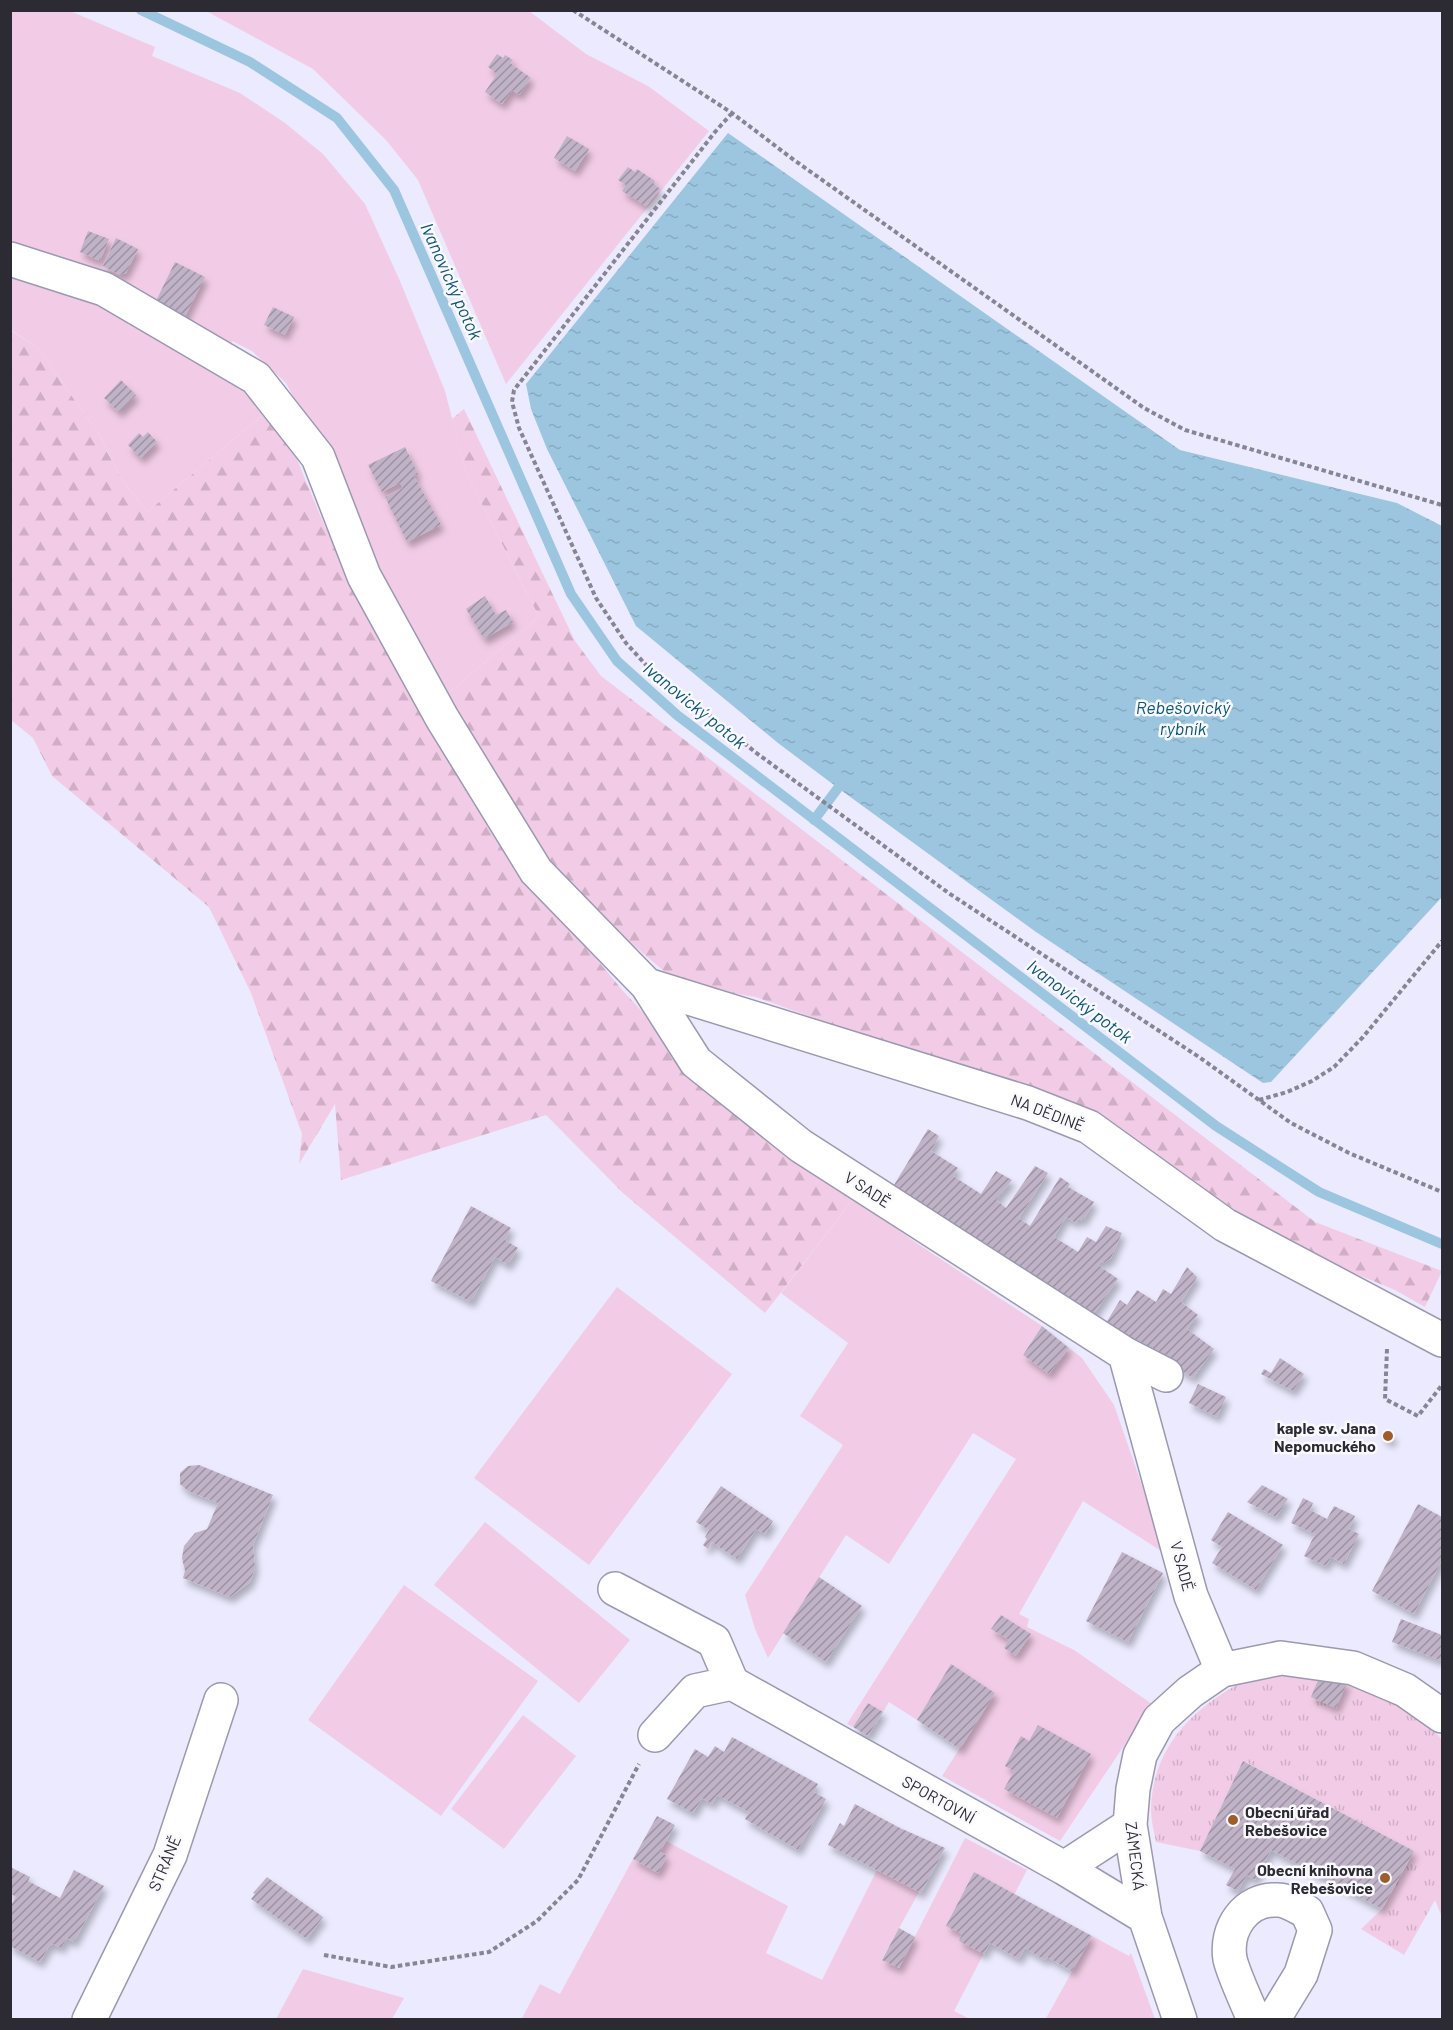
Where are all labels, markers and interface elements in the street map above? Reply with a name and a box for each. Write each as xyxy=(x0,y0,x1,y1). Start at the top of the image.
water label: Ivanovický potok xyxy=(416,219,488,343)
water label: Ivanovický potok xyxy=(639,657,751,753)
water label: Rebešovický rybník xyxy=(1136,696,1231,739)
water label: Ivanovický potok xyxy=(1023,954,1137,1048)
street label: NA DĚDINĚ xyxy=(1008,1089,1088,1135)
street label: V SADĚ xyxy=(841,1167,895,1211)
place label: kaple sv. Jana Nepomuckého xyxy=(1274,1418,1376,1455)
marker: kaple sv. Jana Nepomuckého xyxy=(1381,1429,1395,1443)
street label: V SADĚ xyxy=(1167,1539,1199,1593)
street label: SPORTOVNÍ xyxy=(899,1771,979,1827)
place label: Obecní úřad Rebešovice xyxy=(1245,1802,1329,1839)
marker: Obecní úřad Rebešovice xyxy=(1226,1813,1240,1827)
street label: ZÁMECKÁ xyxy=(1122,1820,1150,1892)
street label: STRÁNĚ xyxy=(144,1832,184,1894)
place label: Obecní knihovna Rebešovice xyxy=(1257,1860,1373,1897)
marker: Obecní knihovna Rebešovice xyxy=(1378,1871,1392,1885)

